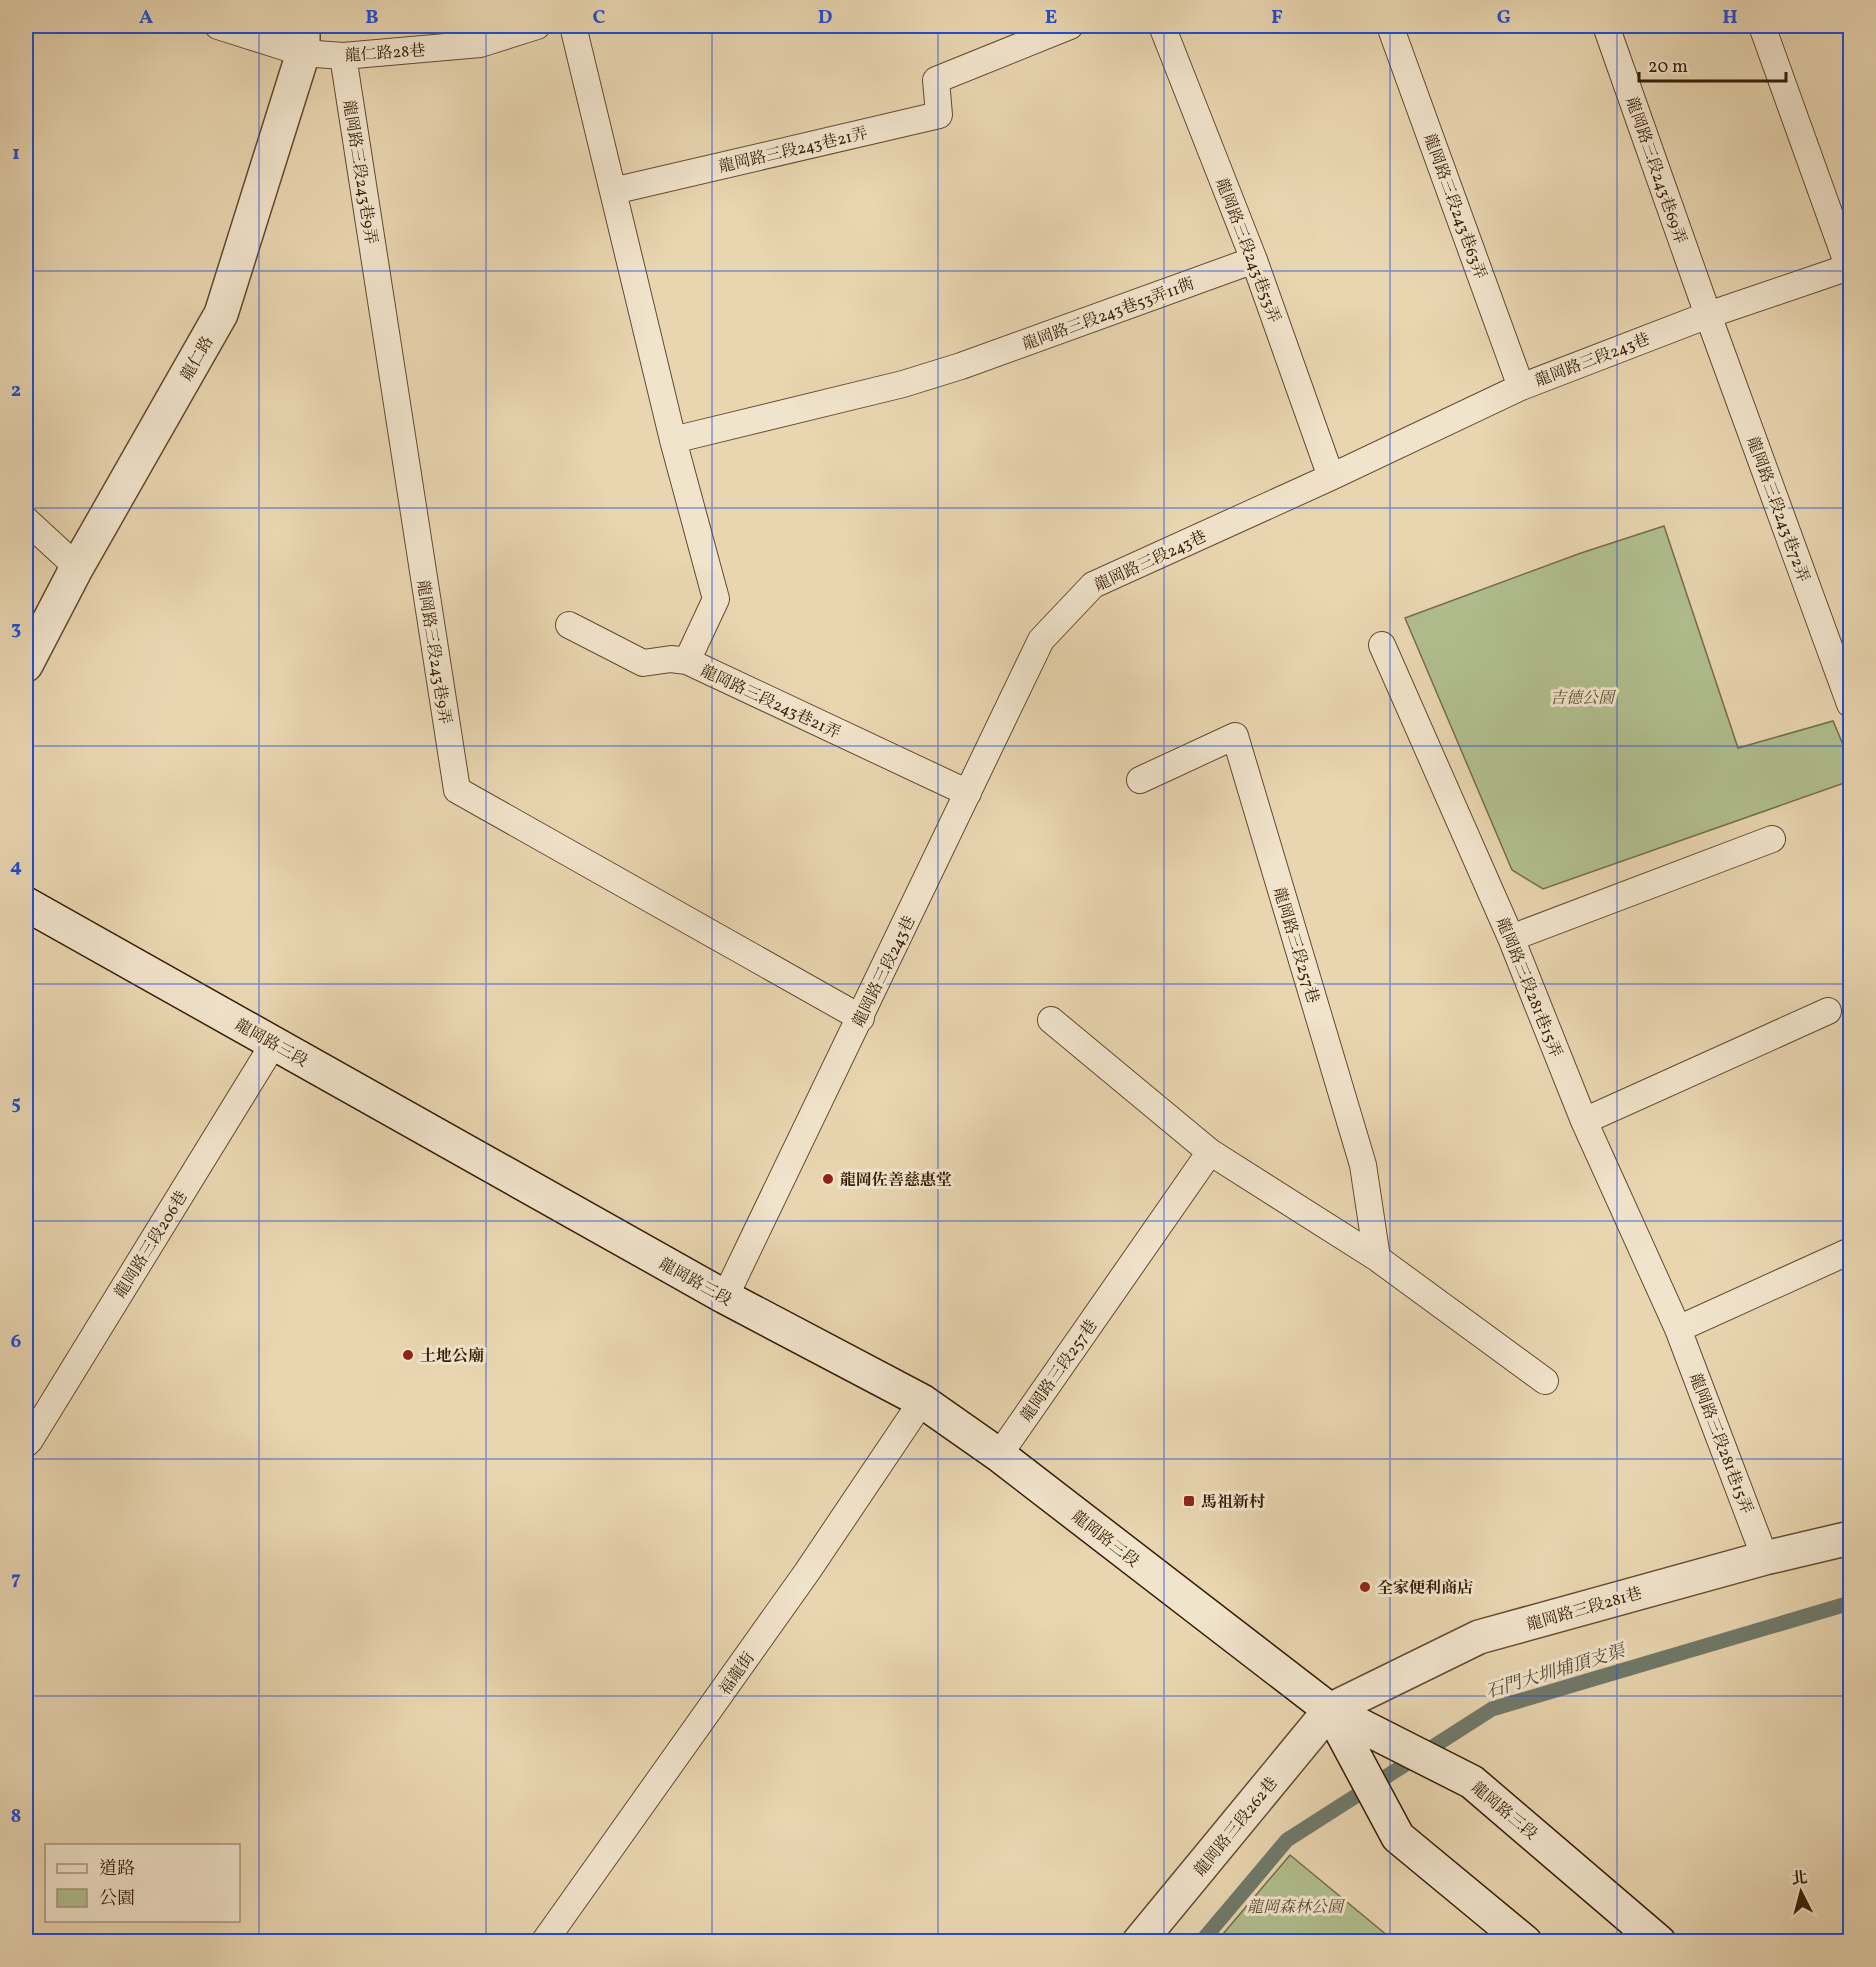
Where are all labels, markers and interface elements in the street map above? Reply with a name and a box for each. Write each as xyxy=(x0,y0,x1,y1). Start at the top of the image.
text: A xyxy=(139,4,153,32)
text: B xyxy=(365,4,379,32)
text: C xyxy=(593,4,606,32)
text: D xyxy=(818,4,832,32)
text: E xyxy=(1045,4,1057,32)
text: F xyxy=(1271,4,1283,32)
text: G xyxy=(1497,4,1511,32)
text: H xyxy=(1722,4,1738,32)
street label: 龍仁路28巷 xyxy=(344,40,426,68)
scale bar xyxy=(1639,45,1786,83)
text: 20 m xyxy=(1648,55,1688,80)
street label: 龍岡路三段243巷69弄 xyxy=(1620,94,1691,247)
street label: 龍岡路三段243巷9弄 xyxy=(337,99,381,246)
street label: 龍岡路三段243巷21弄 xyxy=(717,123,870,179)
street label: 龍岡路三段243巷63弄 xyxy=(1418,131,1491,282)
text: 1 xyxy=(12,140,20,168)
street label: 龍岡路三段243巷53弄 xyxy=(1209,175,1285,326)
street label: 龍岡路三段243巷53弄11衖 xyxy=(1020,273,1198,356)
street label: 龍岡路三段243巷 xyxy=(1532,329,1653,393)
street label: 龍仁路 xyxy=(176,333,219,385)
text: 2 xyxy=(11,377,21,405)
street label: 龍岡路三段243巷72弄 xyxy=(1741,434,1814,585)
street label: 龍岡路三段243巷 xyxy=(1091,526,1210,597)
street label: 龍岡路三段243巷9弄 xyxy=(411,579,455,726)
text: 3 xyxy=(11,615,21,643)
street label: 龍岡路三段243巷21弄 xyxy=(697,661,844,745)
park label: 吉德公園 xyxy=(1550,688,1617,710)
text: 4 xyxy=(10,853,22,881)
street label: 龍岡路三段257巷 xyxy=(1267,885,1323,1006)
street label: 龍岡路三段243巷 xyxy=(848,913,921,1031)
street label: 龍岡路三段281巷15弄 xyxy=(1490,915,1566,1061)
street label: 龍岡路三段 xyxy=(231,1015,311,1073)
text: 5 xyxy=(11,1090,21,1118)
place label: 龍岡佐善慈惠堂 xyxy=(840,1170,952,1192)
marker: 龍岡佐善慈惠堂 xyxy=(821,1172,835,1186)
street label: 龍岡路三段206巷 xyxy=(110,1187,193,1303)
street label: 龍岡路三段 xyxy=(655,1254,735,1312)
street label: 龍岡路三段257巷 xyxy=(1016,1316,1103,1427)
text: 6 xyxy=(11,1328,22,1356)
place label: 土地公廟 xyxy=(420,1346,484,1368)
marker: 土地公廟 xyxy=(401,1348,415,1362)
street label: 龍岡路三段281巷15弄 xyxy=(1683,1370,1757,1517)
place label: 馬祖新村 xyxy=(1201,1492,1265,1514)
marker: 馬祖新村 xyxy=(1182,1494,1196,1508)
street label: 龍岡路三段 xyxy=(1066,1506,1143,1573)
text: 7 xyxy=(11,1565,21,1593)
place label: 全家便利商店 xyxy=(1377,1578,1473,1600)
marker: 全家便利商店 xyxy=(1358,1580,1372,1594)
street label: 龍岡路三段281巷 xyxy=(1524,1583,1645,1637)
water label: 石門大圳埔頂支渠 xyxy=(1483,1639,1631,1705)
street label: 福龍街 xyxy=(715,1648,760,1700)
street label: 龍岡路三段262巷 xyxy=(1190,1773,1283,1881)
street label: 龍岡路三段 xyxy=(1466,1777,1541,1846)
text: 8 xyxy=(11,1803,21,1831)
legend xyxy=(45,1844,240,1922)
text: 道路 xyxy=(99,1857,135,1882)
north arrow xyxy=(1771,1862,1831,1922)
text: 北 xyxy=(1791,1867,1809,1891)
text: 公園 xyxy=(99,1887,135,1912)
park label: 龍岡森林公園 xyxy=(1247,1897,1346,1919)

